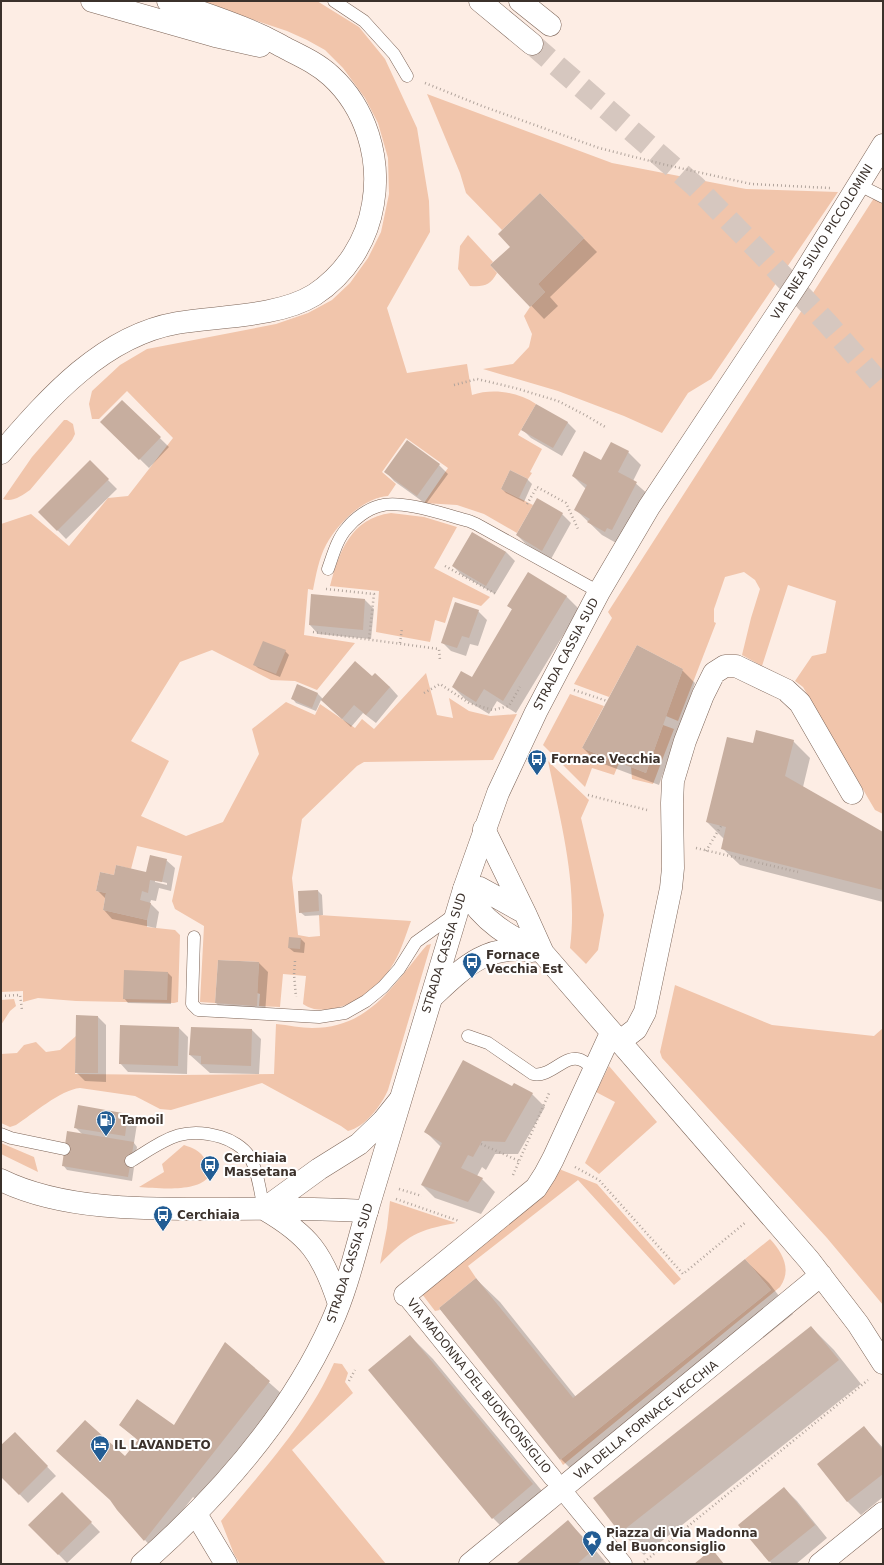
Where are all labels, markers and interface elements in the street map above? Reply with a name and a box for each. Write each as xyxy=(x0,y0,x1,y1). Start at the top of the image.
street label: VIA ENEA SILVIO PICCOLOMINI xyxy=(768,162,876,322)
street label: STRADA CASSIA SUD xyxy=(530,595,602,713)
bus stop icon: Fornace Vecchia xyxy=(526,748,548,776)
place label: Fornace Vecchia xyxy=(551,752,661,766)
street label: STRADA CASSIA SUD xyxy=(419,891,469,1015)
place label: Fornace Vecchia Est xyxy=(486,948,563,976)
bus stop icon: Fornace Vecchia Est xyxy=(461,951,483,979)
fuel station icon: Tamoil xyxy=(95,1109,117,1137)
place label: Tamoil xyxy=(120,1113,164,1127)
place label: Cerchiaia Massetana xyxy=(224,1151,297,1179)
bus stop icon: Cerchiaia Massetana xyxy=(199,1154,221,1182)
street label: STRADA CASSIA SUD xyxy=(324,1201,376,1325)
bus stop icon: Cerchiaia xyxy=(152,1204,174,1232)
place label: Cerchiaia xyxy=(177,1208,240,1222)
street label: VIA MADONNA DEL BUONCONSIGLIO xyxy=(404,1296,554,1476)
street label: VIA DELLA FORNACE VECCHIA xyxy=(571,1357,721,1482)
hotel icon: IL LAVANDETO xyxy=(89,1434,111,1462)
place label: IL LAVANDETO xyxy=(114,1438,211,1452)
place label: Piazza di Via Madonna del Buonconsiglio xyxy=(606,1526,758,1554)
place icon: Piazza di Via Madonna del Buonconsiglio xyxy=(581,1529,603,1557)

